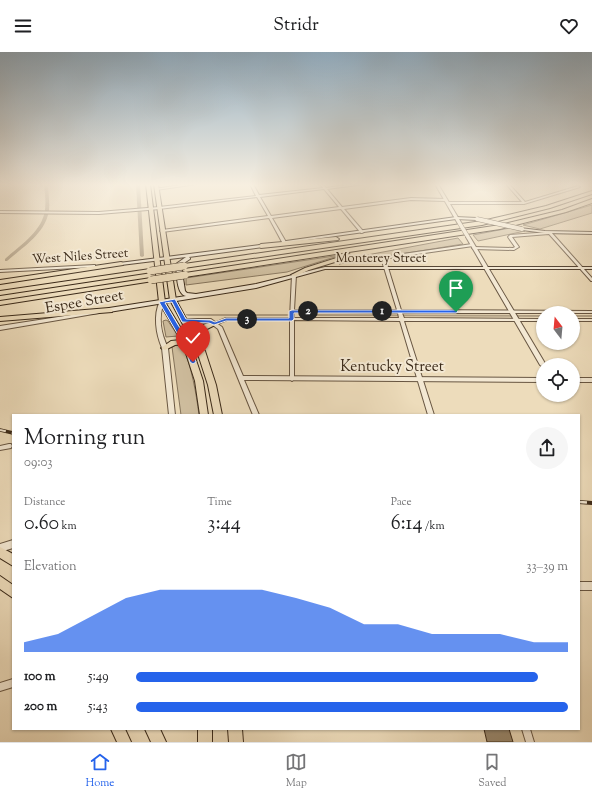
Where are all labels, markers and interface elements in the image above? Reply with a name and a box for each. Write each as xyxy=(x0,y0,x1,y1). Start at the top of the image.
text: Stridr xyxy=(273,13,319,39)
icon: menu xyxy=(12,15,34,37)
icon: heart xyxy=(558,15,580,37)
street label: West Niles Street xyxy=(31,245,129,269)
street label: Monterey Street xyxy=(336,250,427,268)
pin xyxy=(439,271,473,312)
icon: arrive xyxy=(445,277,467,299)
street label: Espee Street xyxy=(43,285,125,320)
pin: 2 xyxy=(298,301,318,321)
pin: 1 xyxy=(372,301,392,321)
text: 2 xyxy=(305,303,311,319)
text: 1 xyxy=(380,303,384,319)
north arrow xyxy=(536,306,580,350)
map controls xyxy=(536,306,580,402)
pin: 3 xyxy=(237,309,257,329)
text: 3 xyxy=(245,311,249,327)
pin xyxy=(176,321,210,362)
icon: check xyxy=(182,327,204,349)
street label: Kentucky Street xyxy=(340,357,444,378)
button: locate xyxy=(536,358,580,402)
text: Morning run xyxy=(24,423,146,455)
button: share xyxy=(526,427,568,469)
text: 09:03 xyxy=(24,454,53,472)
text: Distance xyxy=(24,494,65,510)
text: Time xyxy=(207,494,232,510)
text: Pace xyxy=(391,494,412,510)
text: 0.60 xyxy=(24,510,59,539)
text: 3:44 xyxy=(207,510,241,539)
text: 6:14 xyxy=(391,510,422,539)
text: km xyxy=(59,518,77,534)
text: /km xyxy=(422,518,445,534)
text: Elevation xyxy=(24,558,77,576)
text: 33–39 m xyxy=(526,558,568,576)
text: 100 m xyxy=(24,668,56,686)
text: 5:49 xyxy=(88,668,109,686)
text: 200 m xyxy=(24,698,57,716)
text: 5:43 xyxy=(88,698,108,716)
tab: Home xyxy=(85,751,114,791)
tab: Map xyxy=(285,751,307,791)
tab: Saved xyxy=(478,751,507,791)

